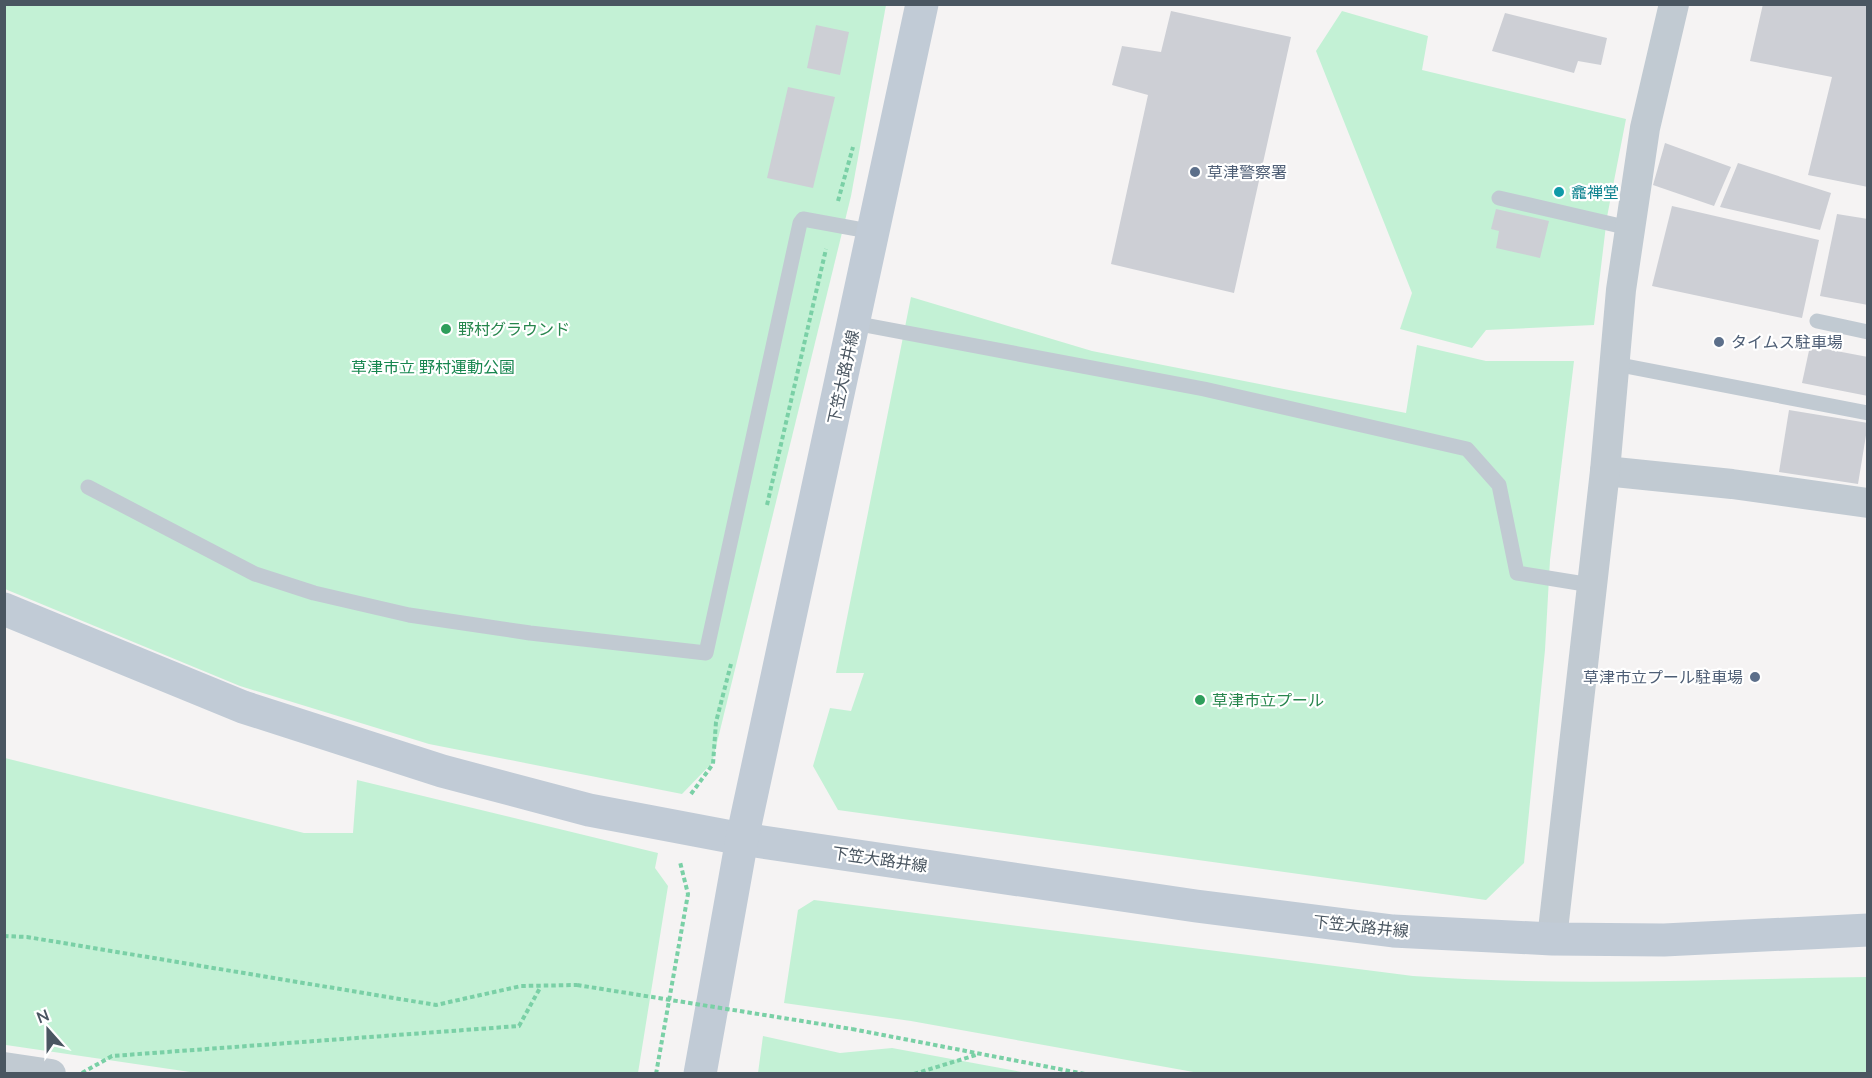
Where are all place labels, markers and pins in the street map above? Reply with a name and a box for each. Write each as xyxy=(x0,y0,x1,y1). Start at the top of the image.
place label: 草津警察署 xyxy=(1207,162,1287,184)
marker: 草津警察署 xyxy=(1188,165,1202,179)
place label: 龕禅堂 xyxy=(1571,182,1619,204)
marker: 龕禅堂 xyxy=(1552,185,1566,199)
place label: 野村グラウンド xyxy=(458,319,570,341)
marker: 野村グラウンド xyxy=(439,322,453,336)
place label: タイムス駐車場 xyxy=(1731,332,1843,354)
marker: タイムス駐車場 xyxy=(1712,335,1726,349)
place label: 草津市立プール駐車場 xyxy=(1583,667,1743,689)
marker: 草津市立プール駐車場 xyxy=(1748,670,1762,684)
place label: 草津市立プール xyxy=(1212,690,1324,712)
marker: 草津市立プール xyxy=(1193,693,1207,707)

